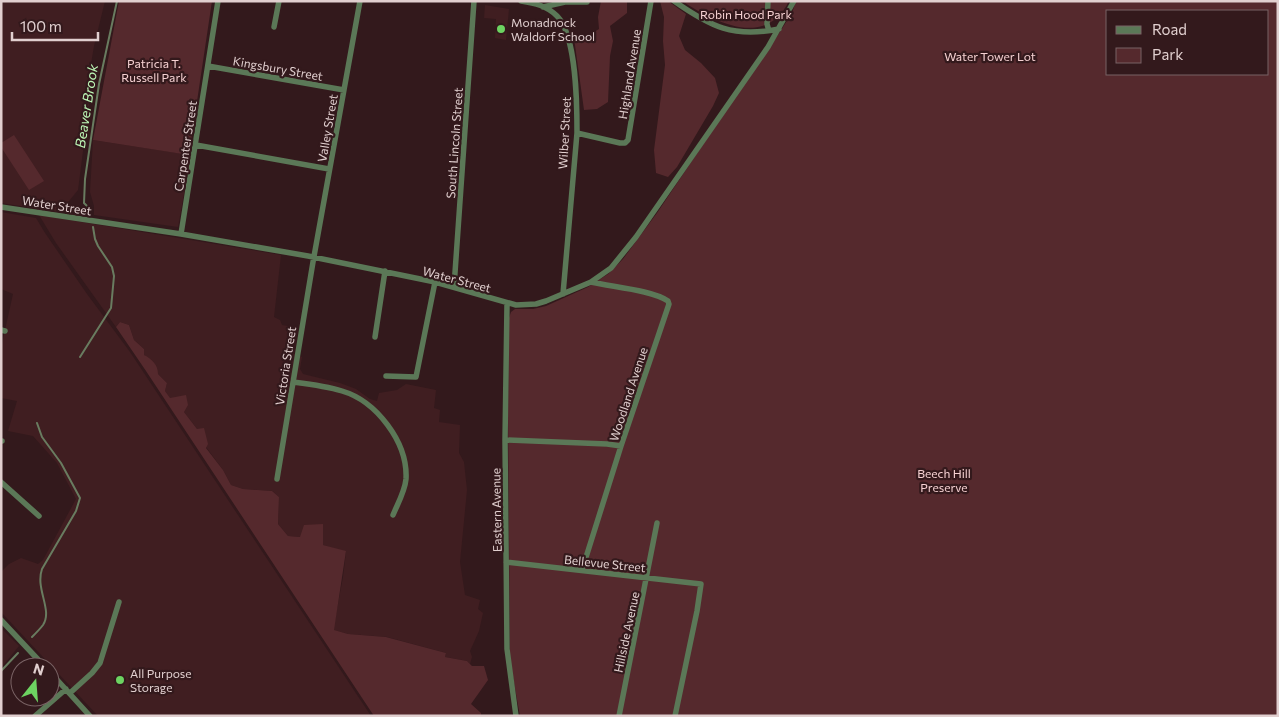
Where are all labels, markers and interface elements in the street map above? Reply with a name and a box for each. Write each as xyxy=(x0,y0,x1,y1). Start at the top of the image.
park label: Robin Hood Park xyxy=(700,7,792,21)
scale bar xyxy=(12,10,99,42)
legend xyxy=(1106,10,1269,75)
place label: Monadnock Waldorf School xyxy=(511,15,595,43)
text: 100 m xyxy=(20,17,62,35)
text: Road xyxy=(1152,20,1187,38)
marker: Monadnock Waldorf School xyxy=(495,23,507,35)
street label: Highland Avenue xyxy=(615,28,643,120)
text: Park xyxy=(1152,45,1183,63)
park label: Water Tower Lot xyxy=(944,49,1036,63)
street label: Kingsbury Street xyxy=(232,53,324,83)
park label: Patricia T. Russell Park xyxy=(121,56,187,84)
water label: Beaver Brook xyxy=(71,62,101,149)
street label: South Lincoln Street xyxy=(443,87,465,199)
street label: Valley Street xyxy=(314,93,340,163)
street label: Wilber Street xyxy=(555,96,573,170)
street label: Carpenter Street xyxy=(171,100,199,192)
street label: Water Street xyxy=(21,193,93,217)
street label: Water Street xyxy=(421,263,493,295)
street label: Victoria Street xyxy=(272,326,298,406)
street label: Woodland Avenue xyxy=(606,345,650,443)
park label: Beech Hill Preserve xyxy=(917,466,971,494)
street label: Eastern Avenue xyxy=(488,468,504,552)
street label: Bellevue Street xyxy=(564,552,646,574)
street label: Hillside Avenue xyxy=(611,590,641,674)
north arrow xyxy=(10,657,60,707)
text: N xyxy=(31,659,46,679)
place label: All Purpose Storage xyxy=(130,666,192,694)
marker: All Purpose Storage xyxy=(114,674,126,686)

